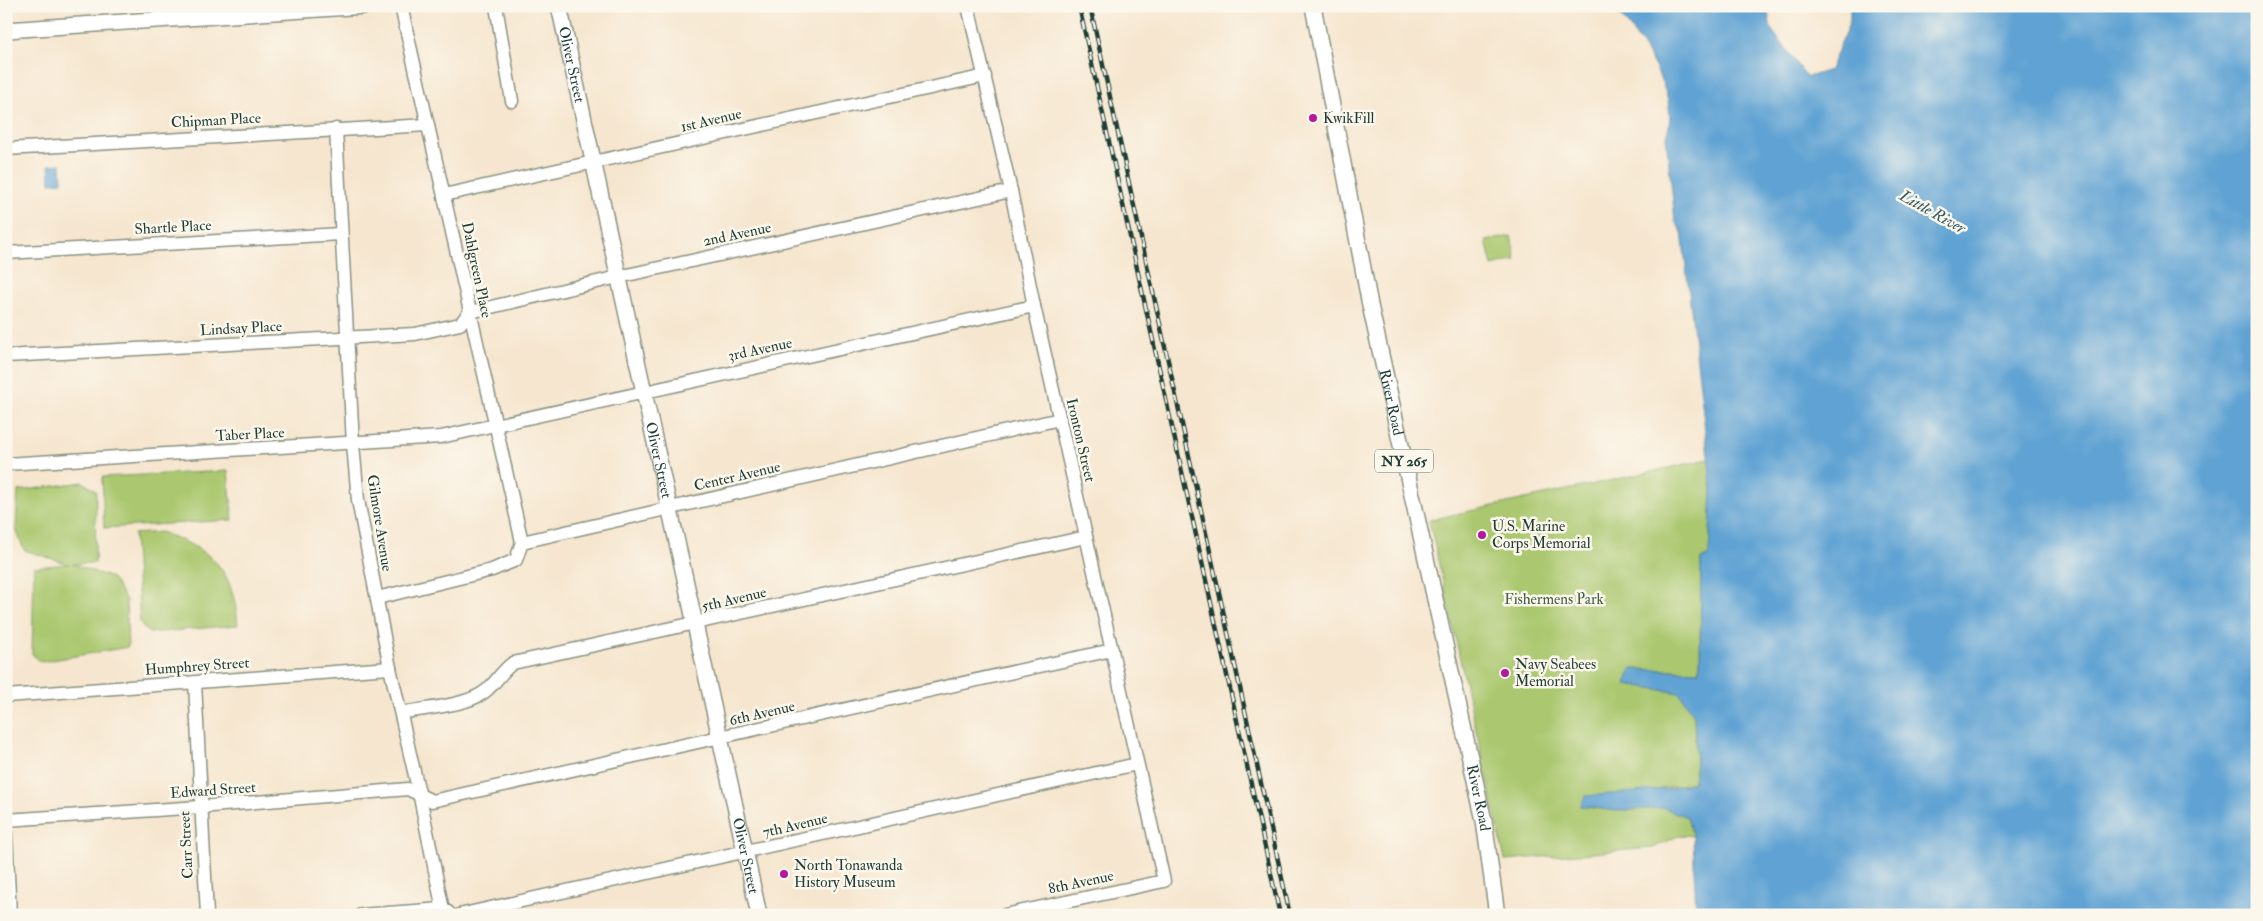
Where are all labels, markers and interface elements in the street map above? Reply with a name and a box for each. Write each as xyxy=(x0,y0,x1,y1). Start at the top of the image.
street label: Oliver Street xyxy=(554,25,589,105)
street label: 1st Avenue xyxy=(679,104,743,137)
street label: Chipman Place xyxy=(170,109,262,133)
place label: KwikFill xyxy=(1323,109,1375,128)
marker: KwikFill xyxy=(1307,112,1319,124)
water label: Little River xyxy=(1895,185,1970,239)
street label: Shartle Place xyxy=(134,216,212,239)
street label: 2nd Avenue xyxy=(701,218,773,251)
street label: Dahlgreen Place xyxy=(457,220,496,320)
street label: Lindsay Place xyxy=(200,317,282,340)
street label: 3rd Avenue xyxy=(726,333,794,366)
street label: River Road xyxy=(1374,367,1408,438)
street label: Ironton Street xyxy=(1062,396,1099,484)
street label: Oliver Street xyxy=(641,420,676,500)
street label: Taber Place xyxy=(215,423,285,446)
road number: NY 265 xyxy=(1375,450,1433,472)
street label: Center Avenue xyxy=(692,457,782,496)
street label: Gilmore Avenue xyxy=(362,473,397,573)
place label: U.S. Marine Corps Memorial xyxy=(1492,517,1591,554)
marker: U.S. Marine Corps Memorial xyxy=(1476,529,1488,541)
street label: 5th Avenue xyxy=(700,583,768,616)
park label: Fishermens Park xyxy=(1504,590,1604,609)
street label: Humphrey Street xyxy=(144,653,250,681)
place label: Navy Seabees Memorial xyxy=(1515,655,1596,691)
marker: Navy Seabees Memorial xyxy=(1499,667,1511,679)
street label: 6th Avenue xyxy=(727,697,797,730)
street label: River Road xyxy=(1462,763,1494,833)
street label: Edward Street xyxy=(170,778,257,803)
street label: 7th Avenue xyxy=(761,809,830,842)
street label: Carr Street xyxy=(175,811,198,879)
street label: Oliver Street xyxy=(728,816,763,896)
place label: North Tonawanda History Museum xyxy=(794,856,903,892)
street label: 8th Avenue xyxy=(1047,866,1116,899)
marker: North Tonawanda History Museum xyxy=(778,868,790,880)

